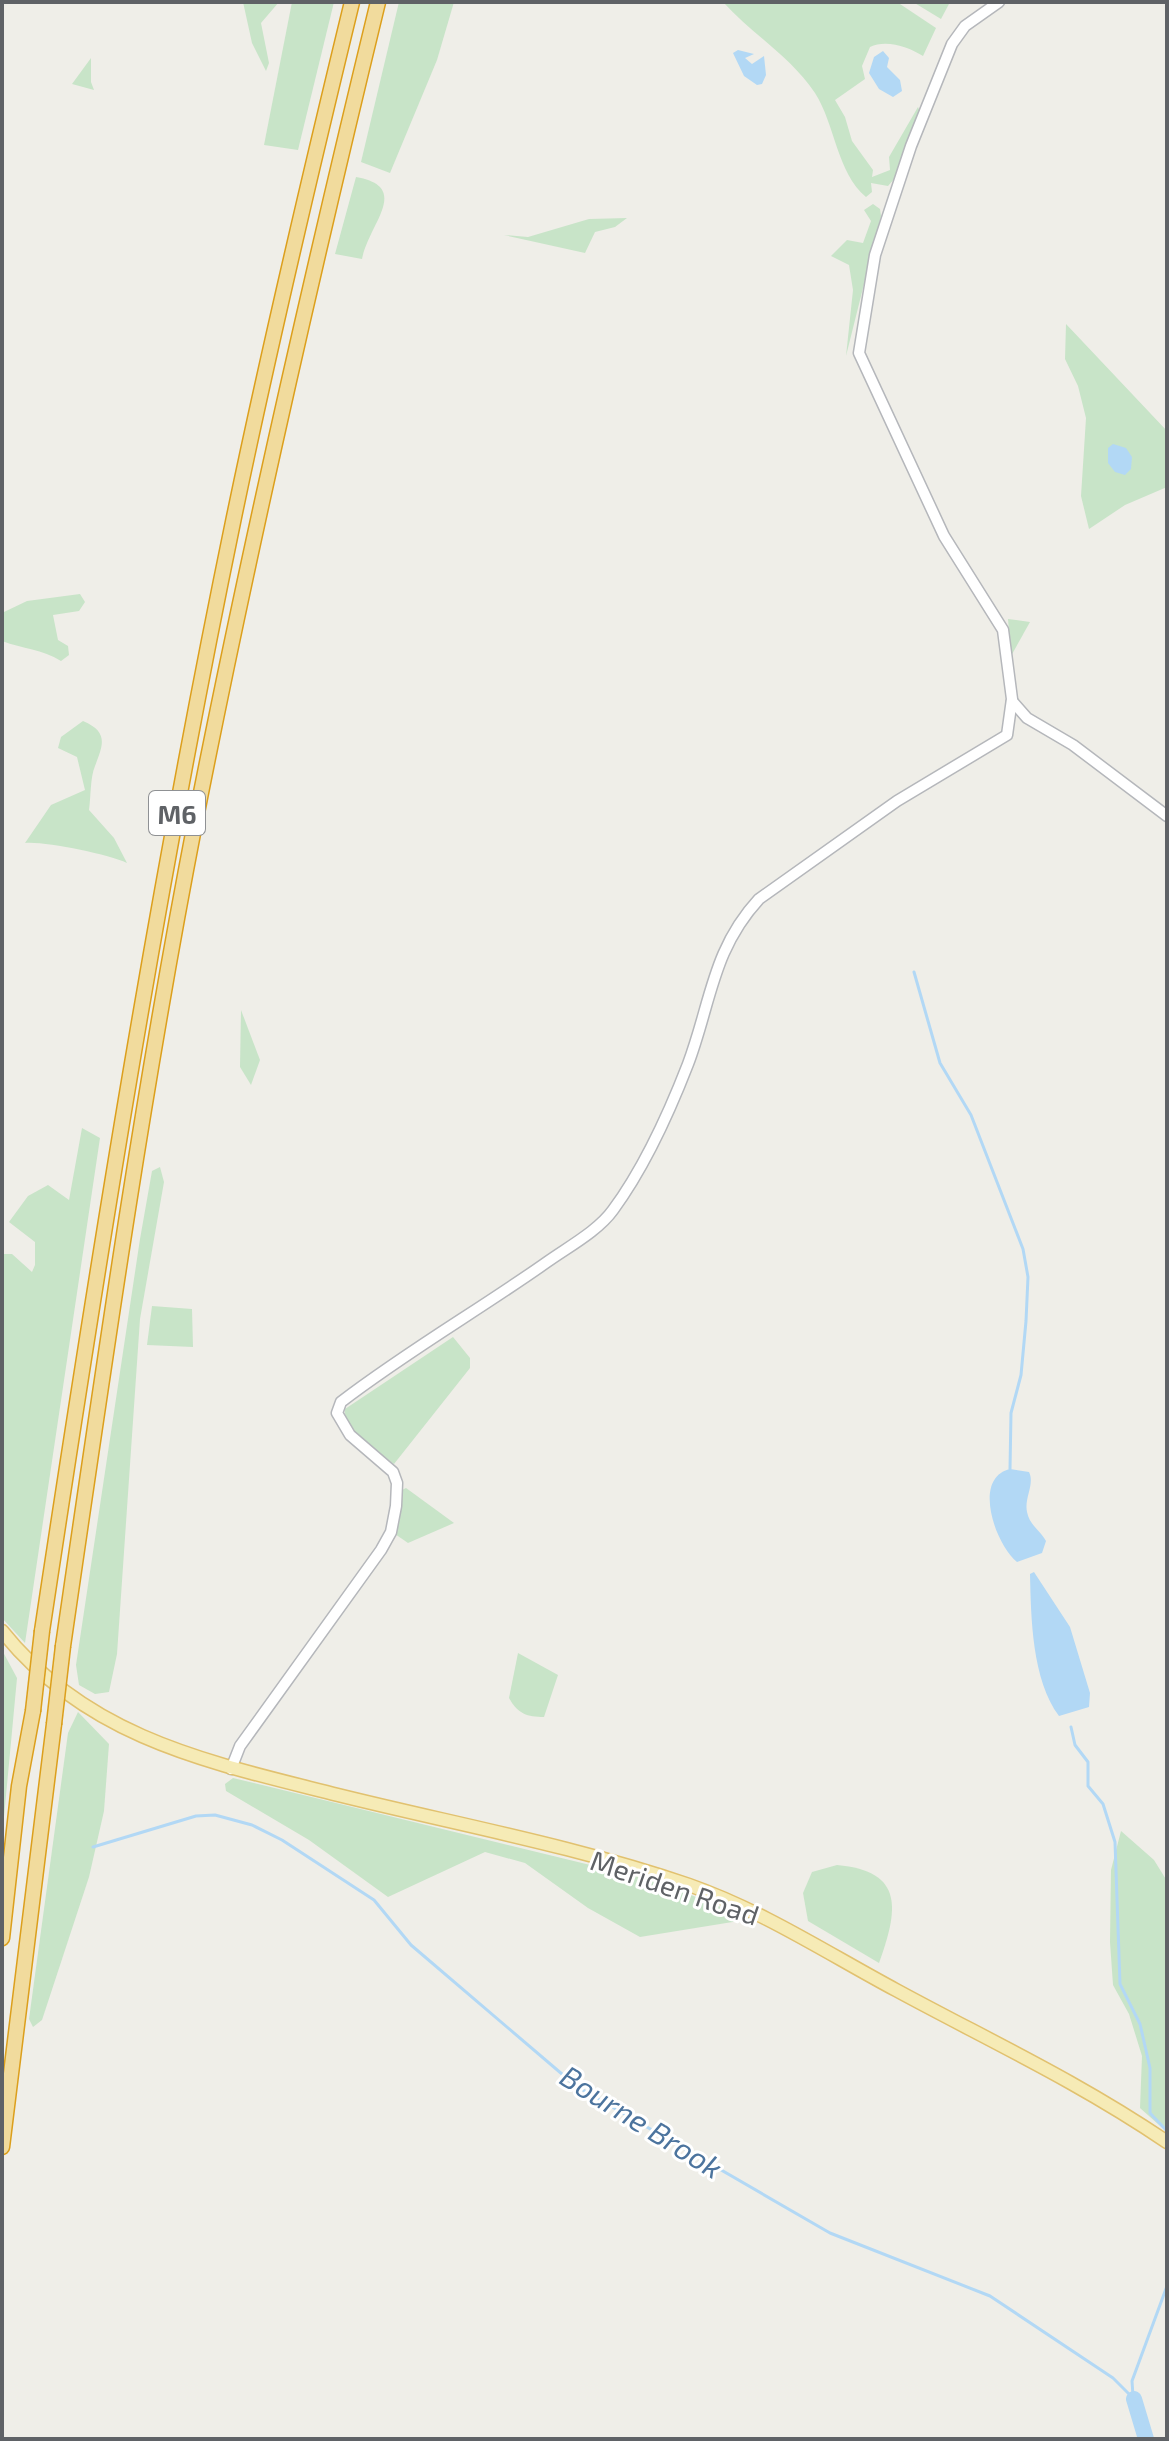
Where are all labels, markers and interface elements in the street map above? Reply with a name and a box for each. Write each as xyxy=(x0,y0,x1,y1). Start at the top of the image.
road number: M6 xyxy=(149,791,205,835)
street label: Meriden Road xyxy=(586,1842,764,1932)
water label: Bourne Brook xyxy=(554,2057,730,2185)

